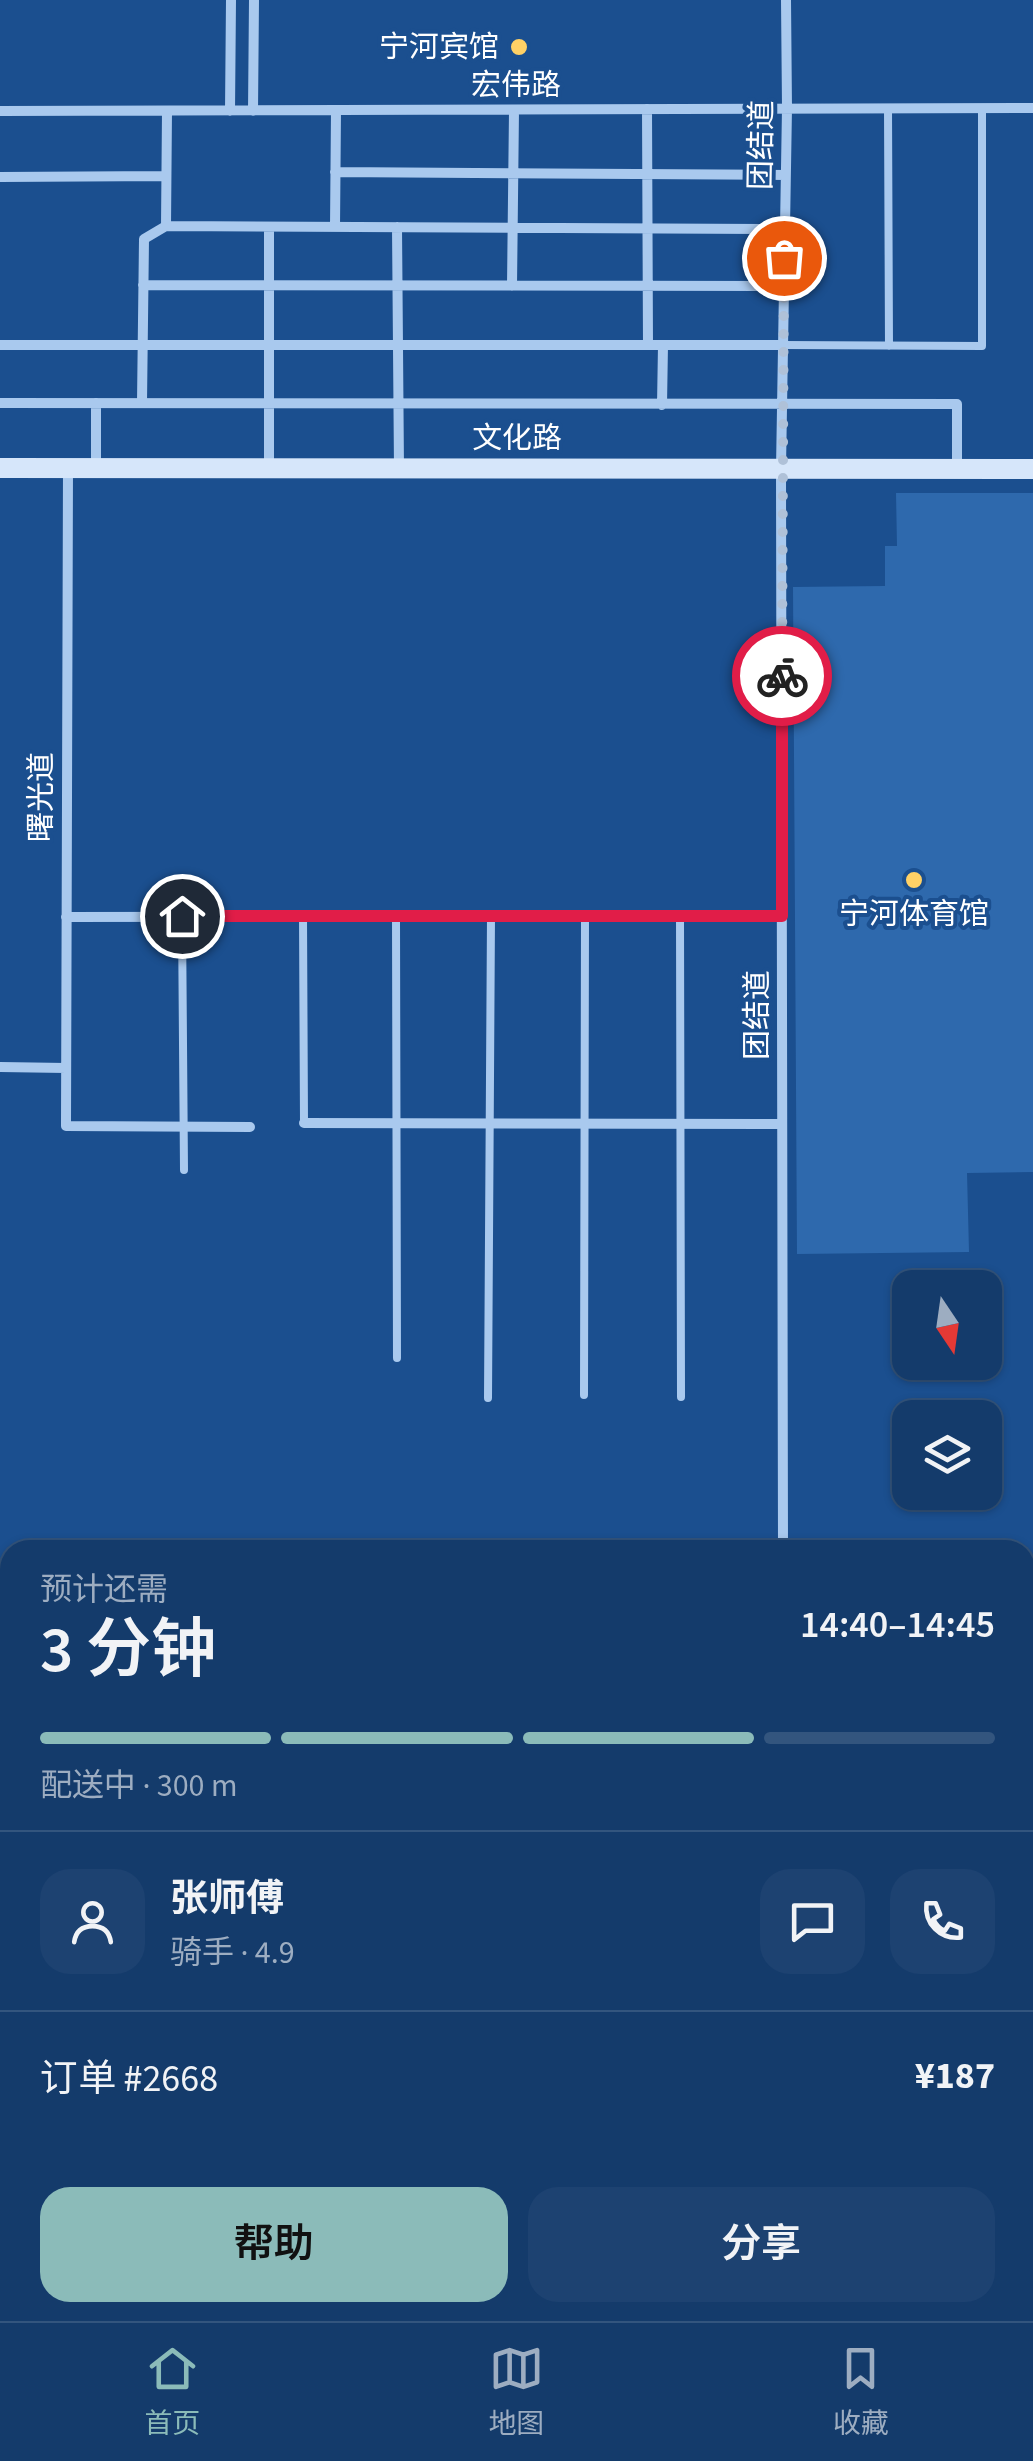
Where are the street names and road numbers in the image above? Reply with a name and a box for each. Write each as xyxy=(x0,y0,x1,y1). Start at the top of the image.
street label: 宏伟路 xyxy=(471,64,561,107)
street label: 团结道 xyxy=(739,100,784,190)
street label: 文化路 xyxy=(472,417,562,460)
street label: 曙光道 xyxy=(20,752,63,842)
street label: 团结道 xyxy=(736,970,779,1060)

